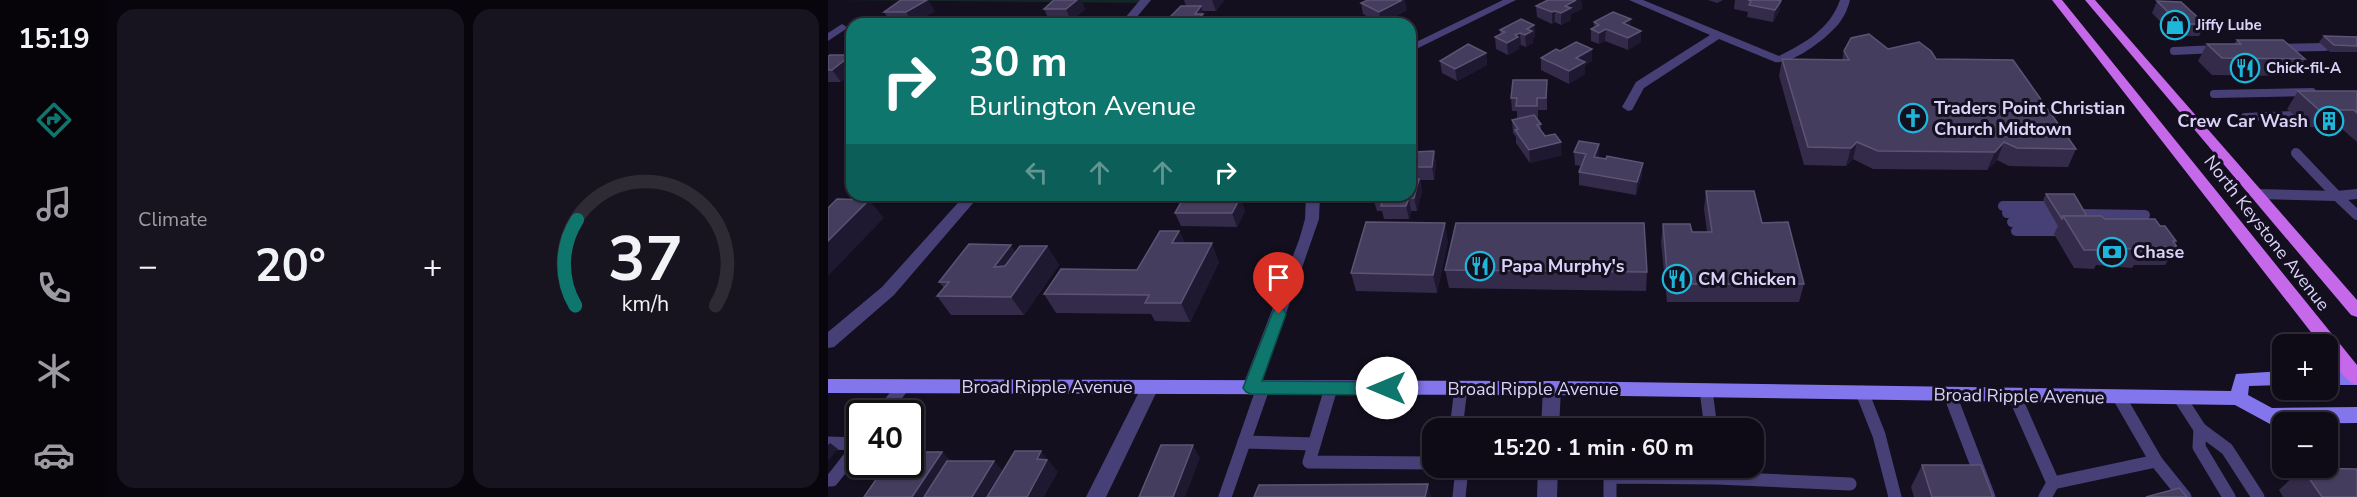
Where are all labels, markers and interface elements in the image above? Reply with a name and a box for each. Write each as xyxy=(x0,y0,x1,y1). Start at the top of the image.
shop icon: Jiffy Lube xyxy=(2159,9,2191,41)
place label: Jiffy Lube xyxy=(2195,15,2262,35)
text: 15:19 xyxy=(18,21,90,58)
text: 30 m xyxy=(969,34,1068,91)
icon: right xyxy=(870,42,948,120)
restaurant icon: Chick-fil-A xyxy=(2229,52,2261,84)
place label: Chick-fil-A xyxy=(2266,58,2342,78)
text: Burlington Avenue xyxy=(969,88,1196,125)
place label: Traders Point Christian Church Midtown xyxy=(1934,96,2125,141)
icon: directions xyxy=(33,99,75,141)
church icon: Traders Point Christian Church Midtown xyxy=(1897,102,1929,134)
building icon: Crew Car Wash xyxy=(2313,105,2345,137)
place label: Crew Car Wash xyxy=(2177,109,2308,133)
street label: North Keystone Avenue xyxy=(2199,150,2335,316)
icon: left xyxy=(1020,156,1053,189)
icon: ahead xyxy=(1083,156,1116,189)
icon: ahead xyxy=(1146,156,1179,189)
icon: right xyxy=(1209,156,1242,189)
icon: music xyxy=(33,183,75,225)
text: Climate xyxy=(138,206,207,233)
text: 37 xyxy=(608,217,683,302)
text: 20° xyxy=(255,236,326,297)
bank icon: Chase xyxy=(2096,236,2128,268)
place label: Chase xyxy=(2133,240,2184,264)
text: − xyxy=(138,244,158,289)
text: + xyxy=(423,244,443,289)
restaurant icon: Papa Murphy's xyxy=(1464,250,1496,282)
pin xyxy=(1253,252,1304,314)
place label: Papa Murphy's xyxy=(1501,254,1625,278)
icon: arrive xyxy=(1262,261,1295,294)
restaurant icon: CM Chicken xyxy=(1661,263,1693,295)
icon: phone xyxy=(33,267,75,309)
place label: CM Chicken xyxy=(1698,267,1796,291)
text: km/h xyxy=(622,289,669,319)
map controls xyxy=(2272,334,2338,478)
button: + xyxy=(2272,334,2338,400)
icon: climate xyxy=(33,350,75,392)
position arrow xyxy=(1355,356,1419,420)
street label: Broad Ripple Avenue xyxy=(961,375,1133,399)
street label: Broad Ripple Avenue xyxy=(1447,377,1619,401)
street label: Broad Ripple Avenue xyxy=(1933,383,2105,409)
speed limit sign: 40 xyxy=(846,400,924,478)
button: − xyxy=(2272,412,2338,478)
text: 15:20 · 1 min · 60 m xyxy=(1492,433,1694,463)
icon: car xyxy=(33,434,75,476)

